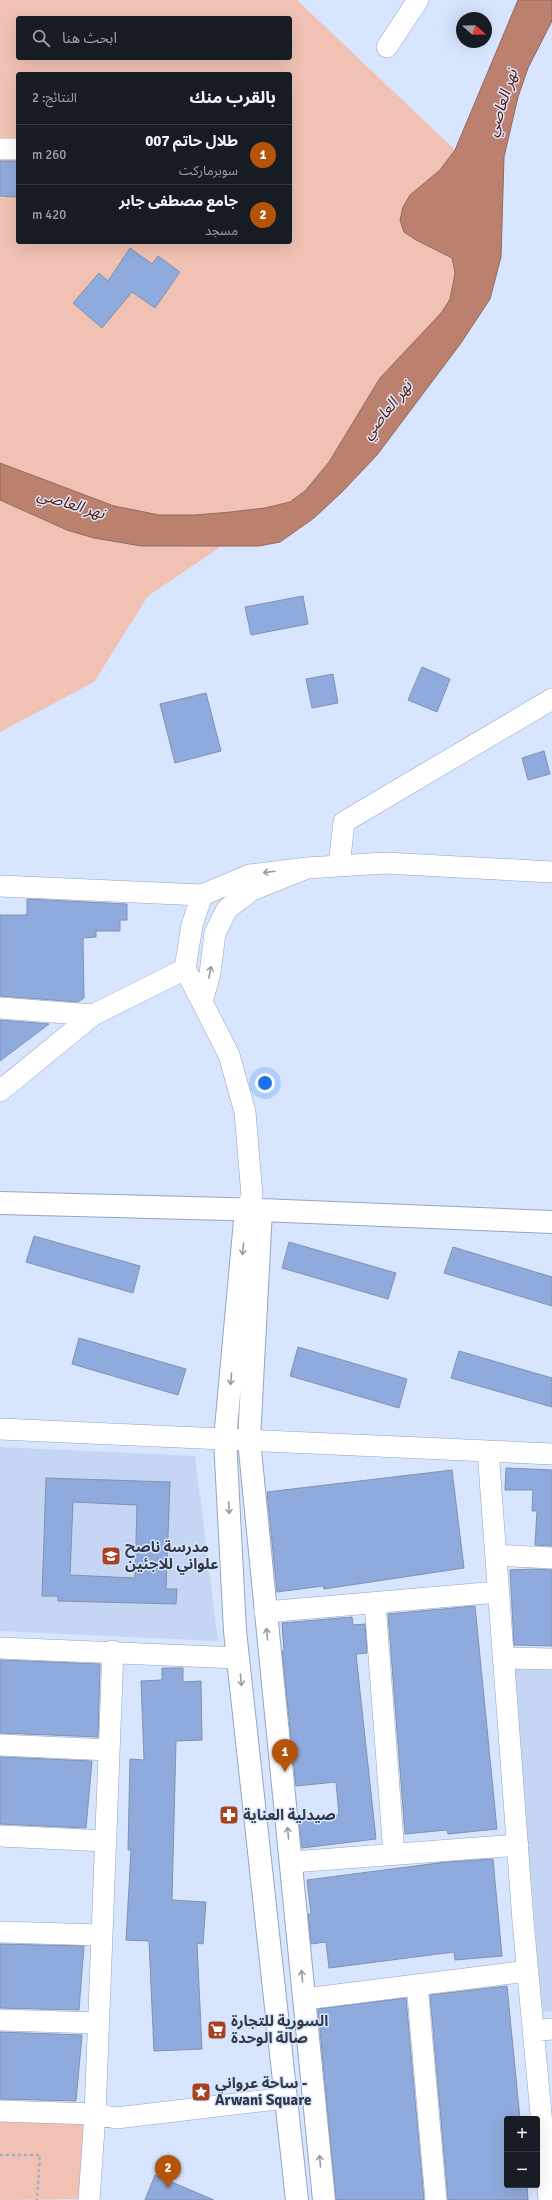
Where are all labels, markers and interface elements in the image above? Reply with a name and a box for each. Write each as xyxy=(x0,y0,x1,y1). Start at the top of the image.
north arrow xyxy=(456,12,492,48)
search box xyxy=(16,16,292,60)
icon: search xyxy=(30,27,52,49)
text: ابحث هنا xyxy=(62,29,117,47)
water label: نهر العاصي xyxy=(482,65,525,140)
text: بالقرب منك xyxy=(189,87,276,108)
text: النتائج: 2 xyxy=(32,90,77,106)
text: طلال حاتم 007 xyxy=(145,132,238,150)
text: 260 m xyxy=(32,147,66,163)
text: 1 xyxy=(259,147,267,163)
text: سوبرماركت xyxy=(179,163,238,179)
text: جامع مصطفى جابر xyxy=(119,192,238,210)
text: 420 m xyxy=(32,207,66,223)
text: 2 xyxy=(259,207,267,223)
text: مسجد xyxy=(205,223,238,239)
water label: نهر العاصي xyxy=(357,376,420,445)
water label: نهر العاصي xyxy=(34,484,109,527)
one-way arrow xyxy=(263,869,276,876)
one-way arrow xyxy=(206,966,214,979)
your location xyxy=(255,1073,275,1093)
one-way arrow xyxy=(239,1242,246,1255)
one-way arrow xyxy=(227,1372,235,1385)
one-way arrow xyxy=(225,1501,233,1514)
place label: مدرسة ناصح علواني للاجئين xyxy=(125,1538,219,1575)
school or university icon: مدرسة ناصح علواني للاجئين xyxy=(100,1545,122,1567)
one-way arrow xyxy=(263,1628,271,1641)
one-way arrow xyxy=(237,1673,245,1686)
pin: 1 xyxy=(272,1739,298,1772)
pharmacy icon: صيدلية العناية xyxy=(218,1804,240,1826)
place label: صيدلية العناية xyxy=(243,1806,336,1824)
one-way arrow xyxy=(285,1827,292,1840)
one-way arrow xyxy=(299,1970,306,1983)
place label: السورية للتجارة صالة الوحدة xyxy=(231,2012,328,2047)
supermarket icon: السورية للتجارة صالة الوحدة xyxy=(206,2019,228,2041)
place label: ساحة عرواني - Arwani Square xyxy=(215,2074,311,2109)
place icon: ساحة عرواني - Arwani Square xyxy=(190,2081,212,2103)
map controls xyxy=(504,2116,540,2188)
button: + xyxy=(504,2116,540,2152)
button: − xyxy=(504,2152,540,2188)
pin: 2 xyxy=(155,2155,181,2188)
one-way arrow xyxy=(316,2155,324,2168)

